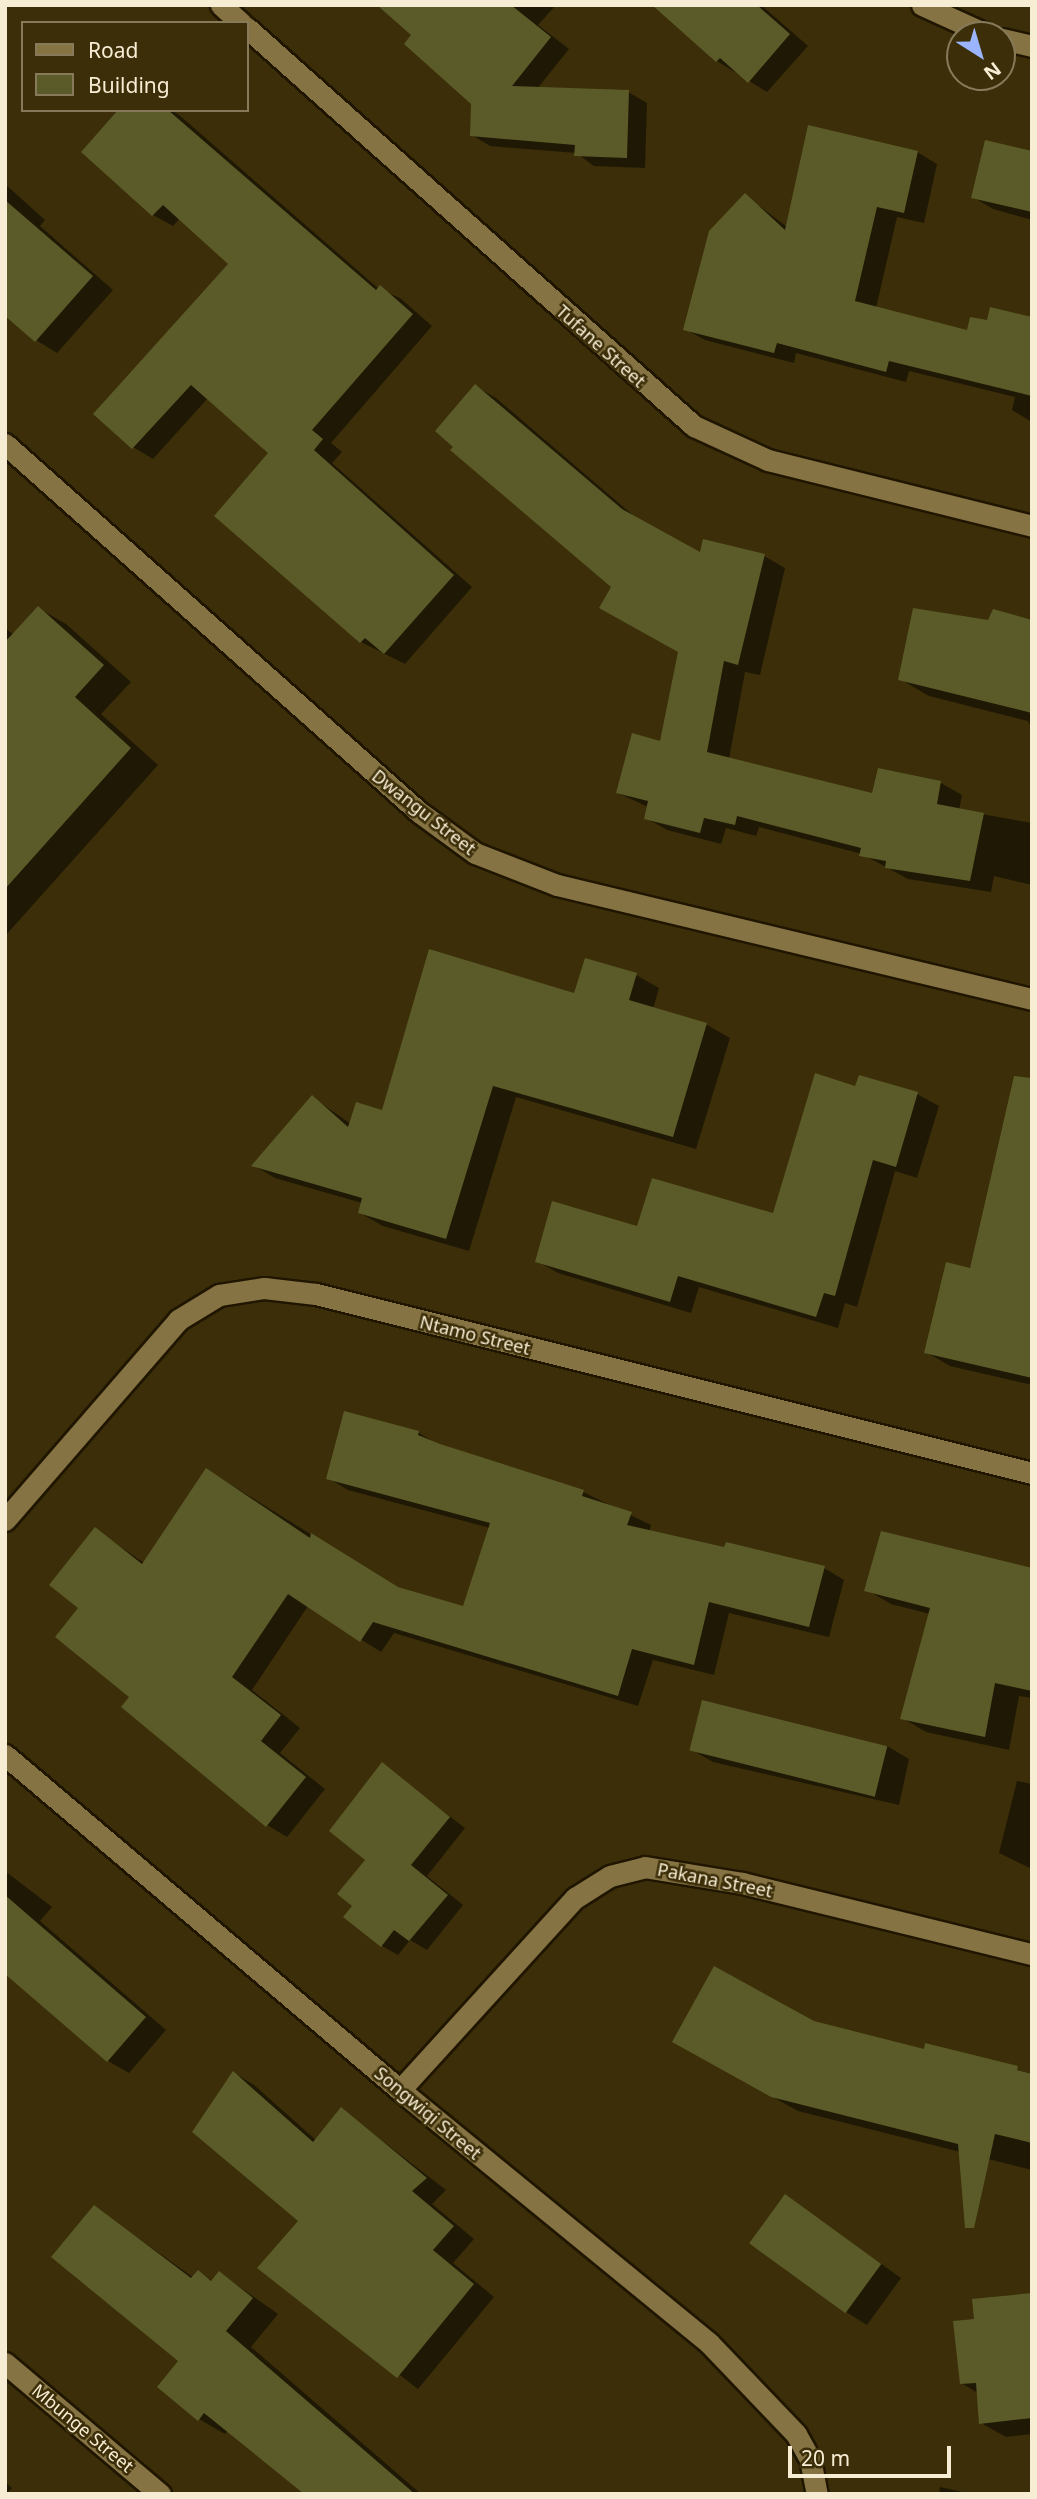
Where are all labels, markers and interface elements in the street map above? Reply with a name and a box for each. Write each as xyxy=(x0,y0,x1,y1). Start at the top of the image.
legend xyxy=(21,21,248,112)
north arrow xyxy=(946,21,1016,91)
text: Road xyxy=(88,36,138,64)
text: N xyxy=(978,56,1006,86)
text: Building xyxy=(88,71,170,99)
street label: Tufane Street xyxy=(552,300,650,392)
street label: Dwangu Street xyxy=(368,765,480,859)
street label: Ntamo Street xyxy=(418,1311,532,1359)
street label: Pakana Street xyxy=(656,1858,774,1902)
street label: Songwiqi Street xyxy=(370,2062,486,2164)
street label: Mbunge Street xyxy=(28,2379,138,2477)
scale bar xyxy=(792,2432,955,2476)
text: 20 m xyxy=(801,2444,850,2472)

